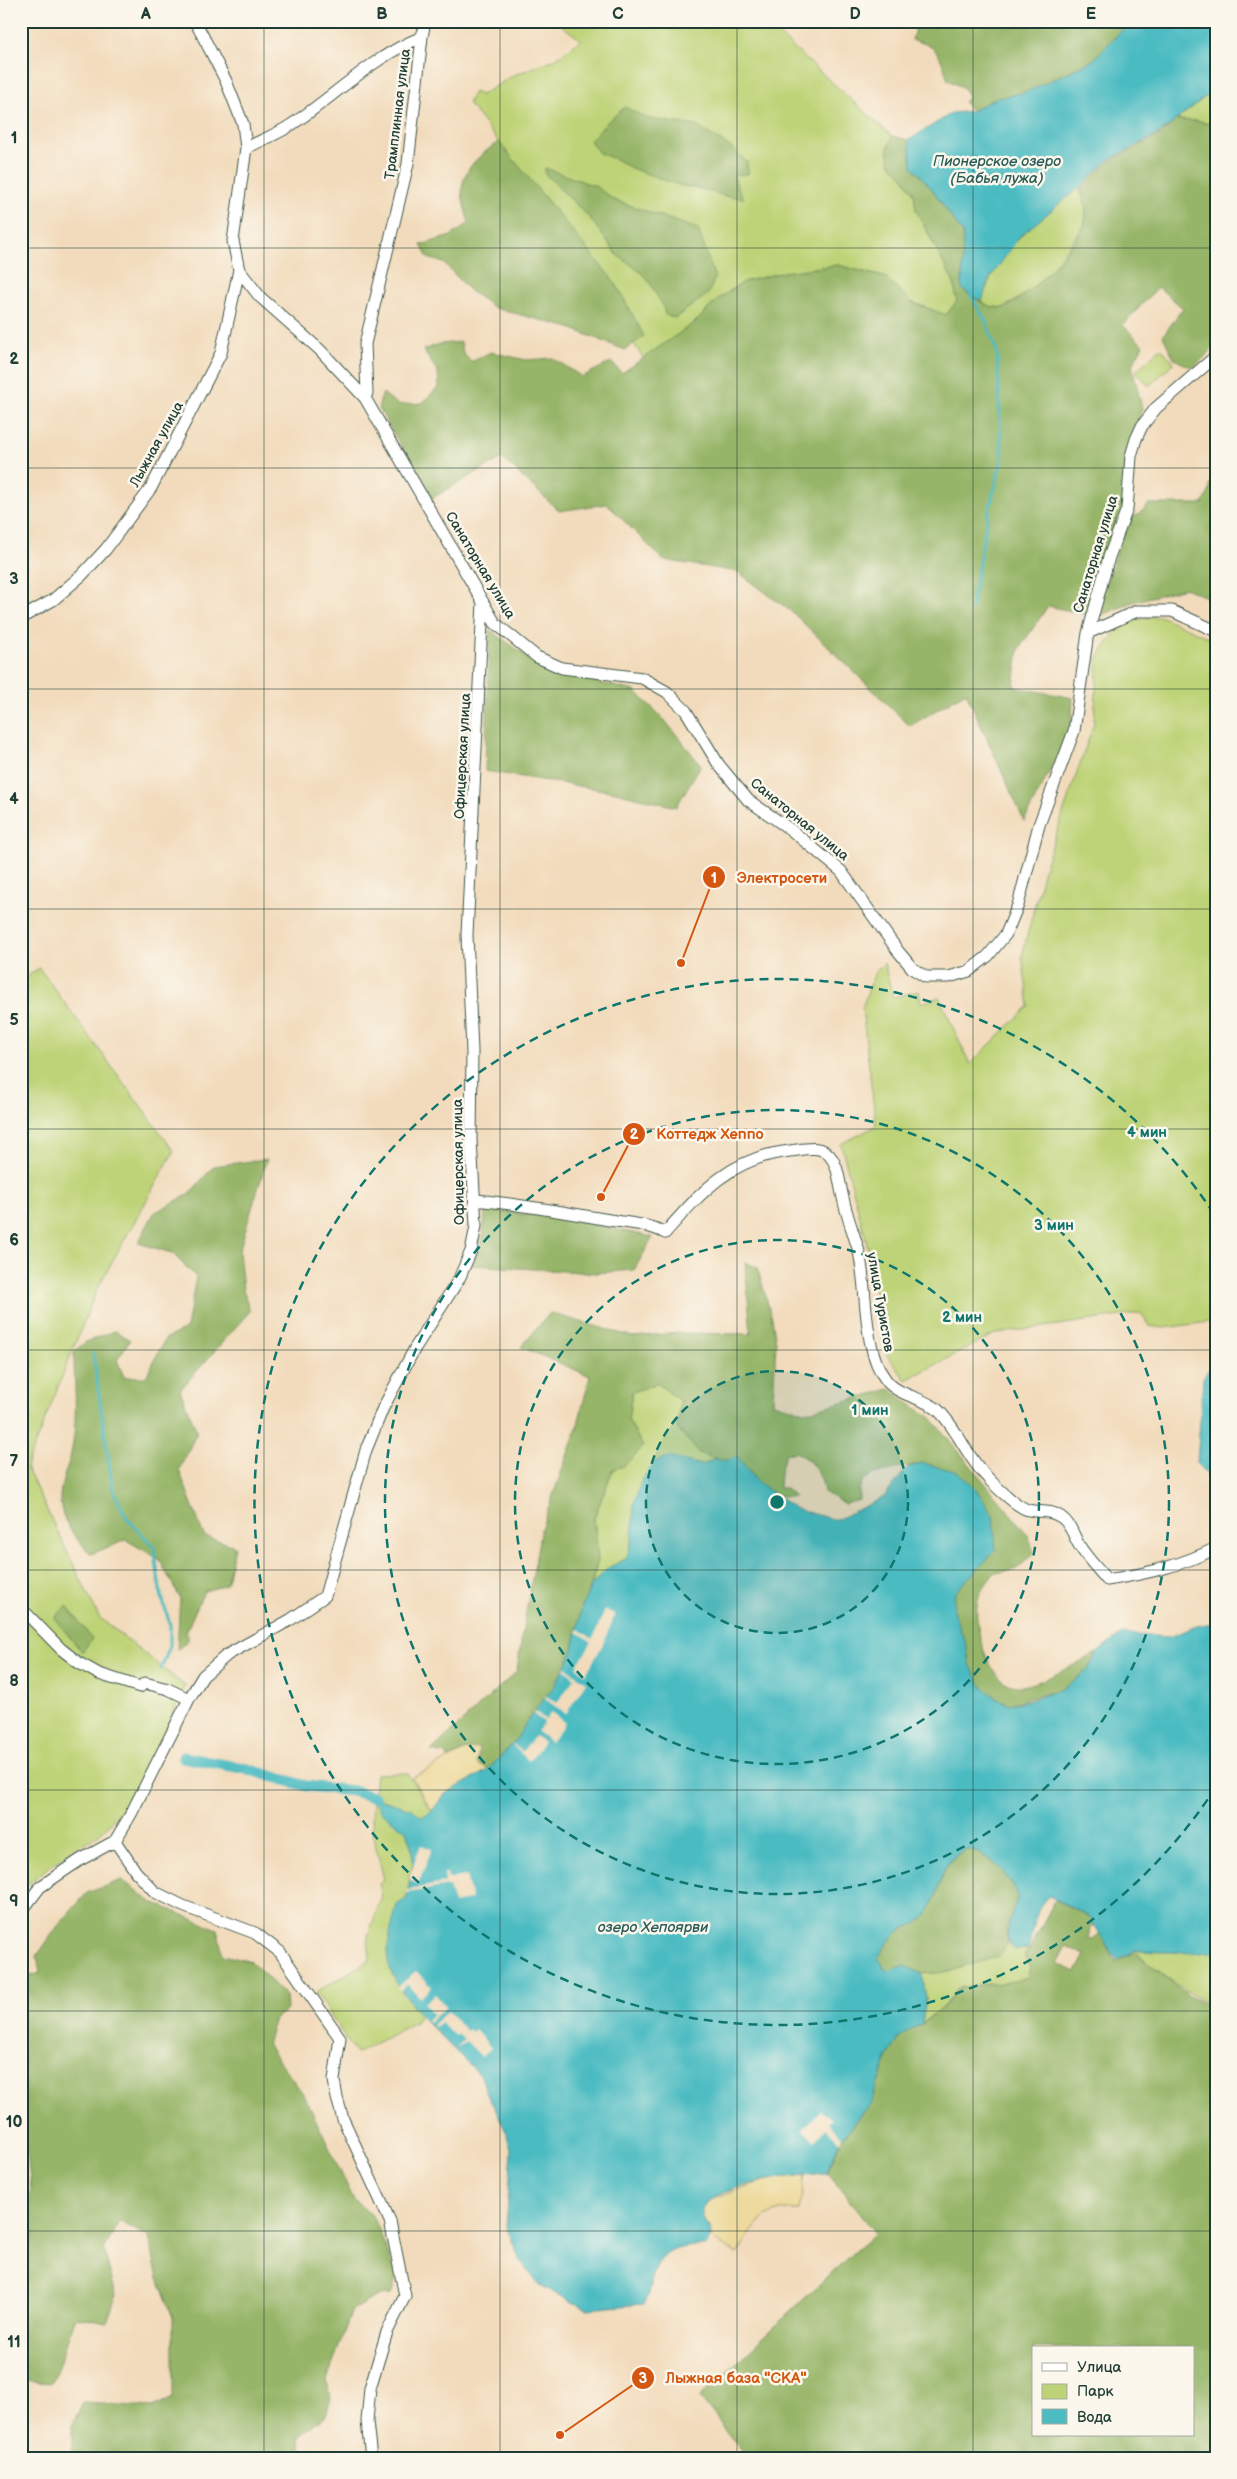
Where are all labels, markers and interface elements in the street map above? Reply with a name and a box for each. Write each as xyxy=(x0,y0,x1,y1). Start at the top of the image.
text: A xyxy=(140,5,151,24)
text: B xyxy=(376,5,388,24)
text: C xyxy=(612,5,624,24)
text: D xyxy=(849,5,861,24)
text: E xyxy=(1086,5,1096,24)
street label: Трамплинная улица xyxy=(381,47,414,181)
text: 1 xyxy=(11,129,17,148)
water label: Пионерское озеро (Бабья лужа) xyxy=(933,152,1061,188)
text: 2 xyxy=(9,350,19,369)
street label: Лыжная улица xyxy=(125,398,187,491)
street label: Санаторная улица xyxy=(1070,493,1122,615)
street label: Санаторная улица xyxy=(442,509,520,622)
text: 3 xyxy=(9,570,19,589)
street label: Офицерская улица xyxy=(451,692,474,819)
street label: Санаторная улица xyxy=(747,774,853,865)
text: 4 xyxy=(9,790,19,809)
callout: Электросети xyxy=(701,862,837,892)
text: 1 xyxy=(711,869,717,888)
text: Электросети xyxy=(737,869,827,888)
text: 5 xyxy=(9,1011,19,1030)
street label: Офицерская улица xyxy=(449,1098,468,1225)
callout: Коттедж Хеппо xyxy=(621,1119,774,1149)
text: 4 мин xyxy=(1127,1123,1167,1142)
text: 2 xyxy=(630,1125,639,1144)
text: Коттедж Хеппо xyxy=(656,1125,764,1144)
text: 3 мин xyxy=(1034,1216,1074,1235)
text: 6 xyxy=(9,1231,19,1250)
street label: улица Туристов xyxy=(863,1251,898,1354)
text: 2 мин xyxy=(942,1308,982,1327)
text: 1 мин xyxy=(851,1401,889,1420)
text: 7 xyxy=(10,1452,19,1471)
centre of rings xyxy=(768,1493,786,1511)
text: 8 xyxy=(9,1672,19,1691)
text: 9 xyxy=(9,1892,19,1911)
water label: озеро Хепоярви xyxy=(598,1918,709,1937)
text: 10 xyxy=(6,2113,22,2132)
text: 11 xyxy=(7,2333,21,2352)
legend xyxy=(1032,2346,1194,2436)
text: Улица xyxy=(1077,2358,1122,2377)
callout: Лыжная база "СКА" xyxy=(631,2363,817,2393)
text: 3 xyxy=(639,2369,648,2388)
text: Лыжная база "СКА" xyxy=(664,2369,807,2388)
text: Парк xyxy=(1077,2382,1114,2401)
text: Вода xyxy=(1077,2408,1112,2427)

